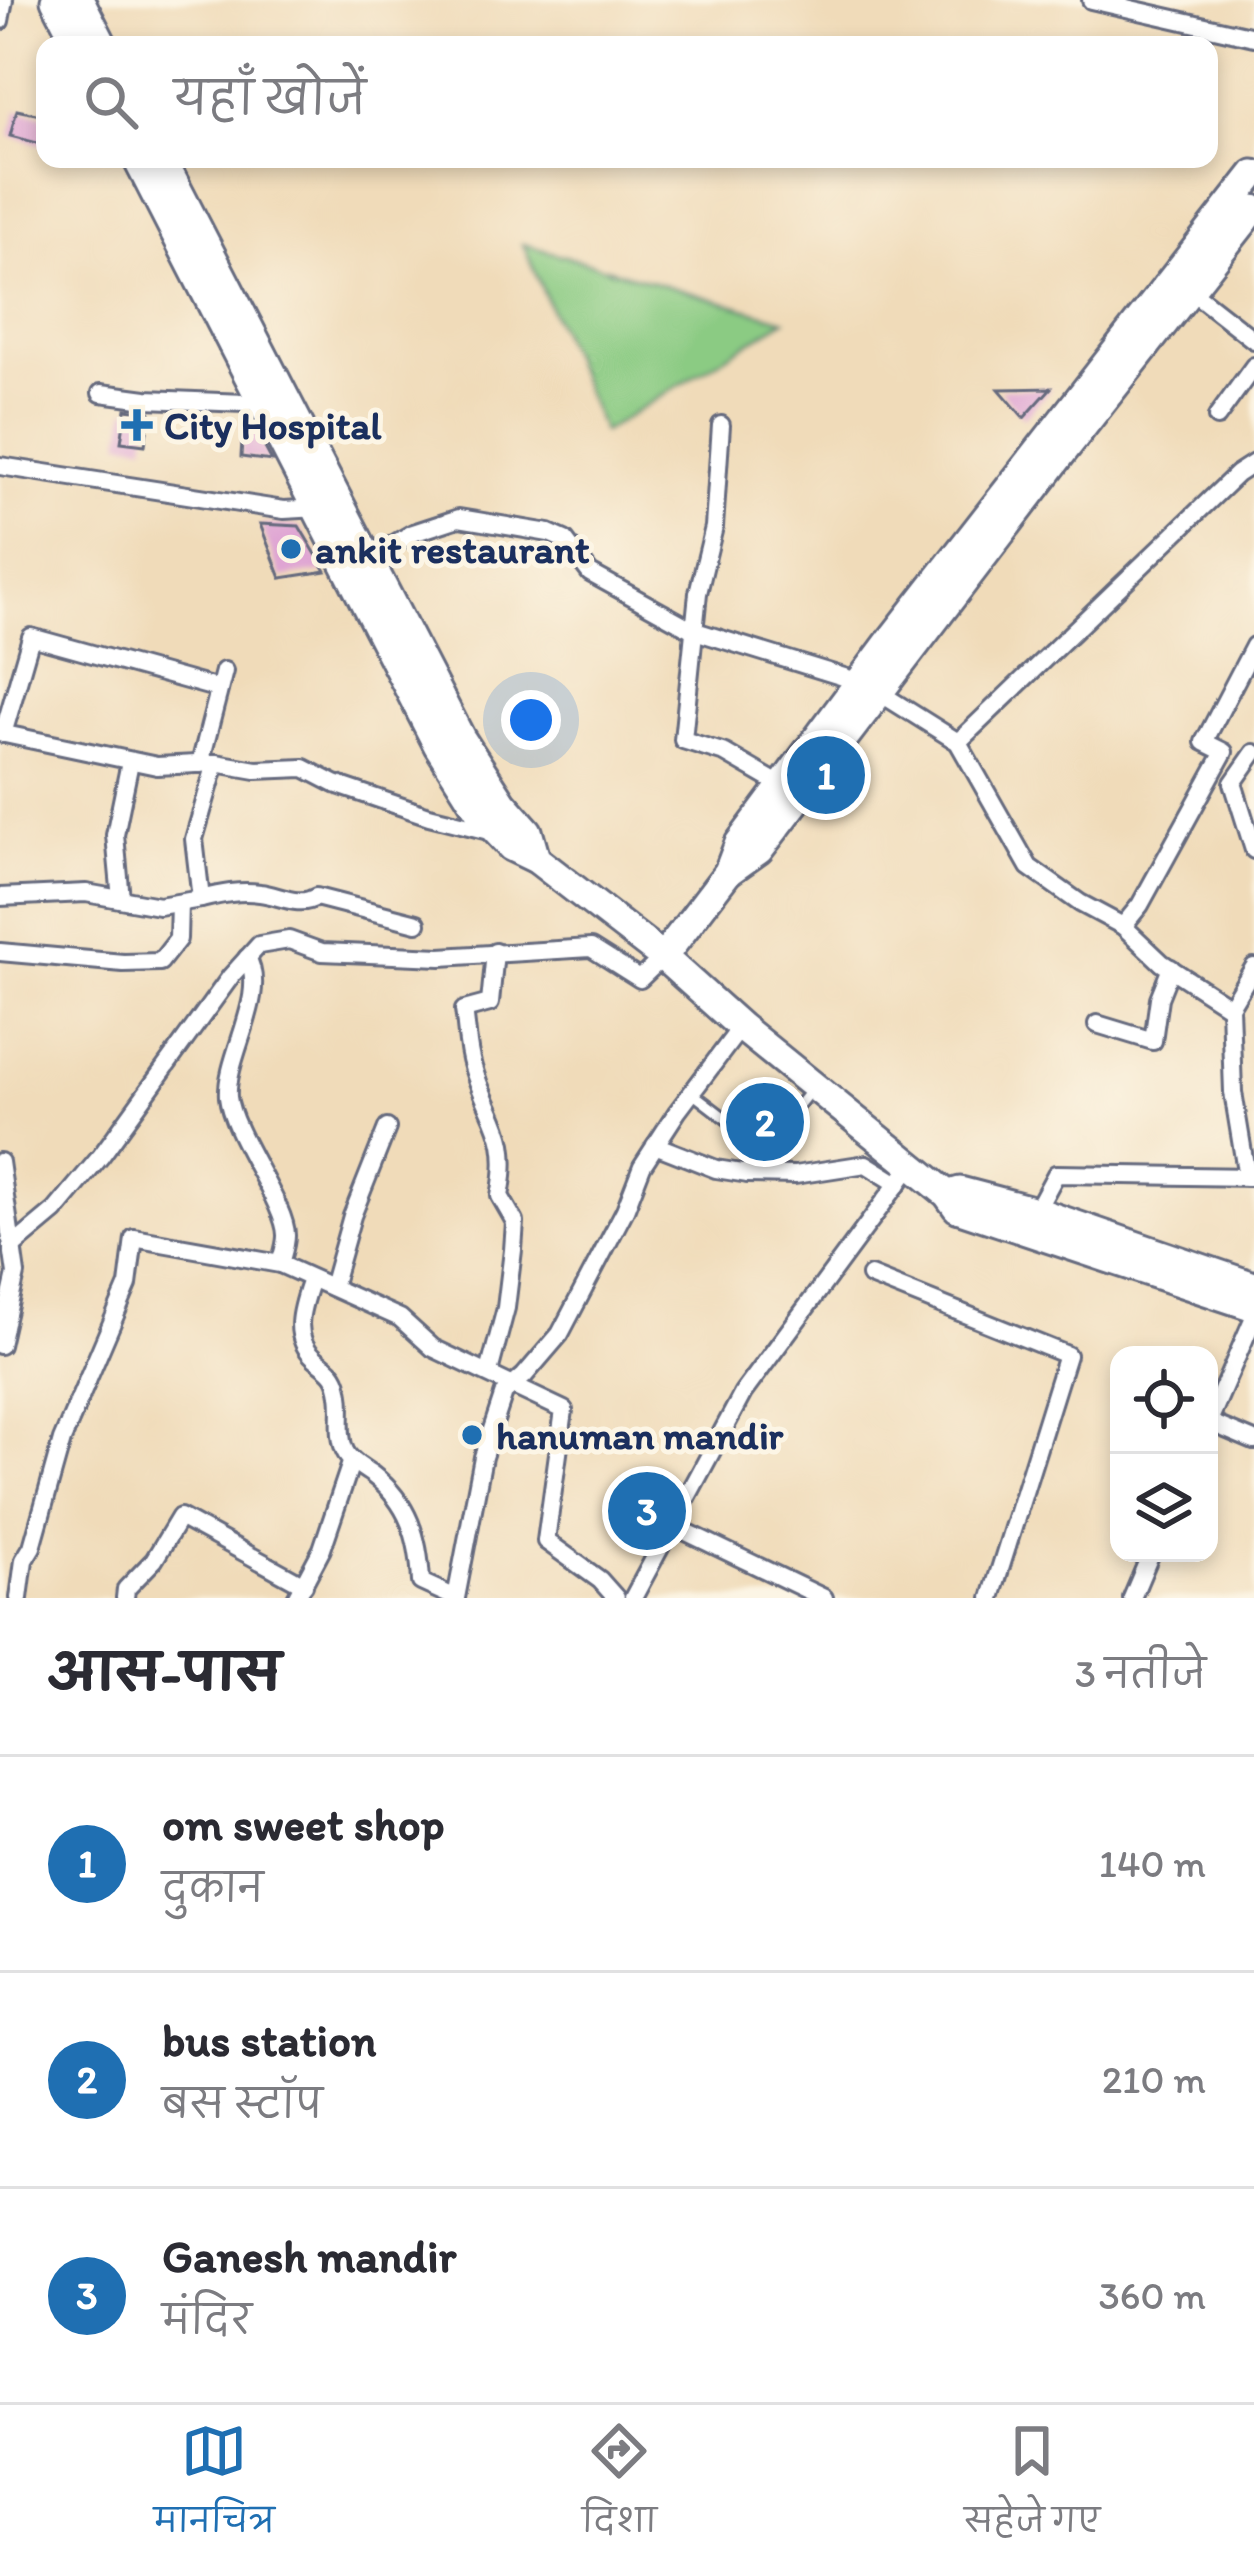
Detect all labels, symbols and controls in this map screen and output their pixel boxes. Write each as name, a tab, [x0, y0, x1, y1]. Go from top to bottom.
search box	[36, 36, 1218, 168]
icon: search	[78, 69, 144, 135]
text: यहाँ खोजें	[174, 71, 366, 125]
place label: City Hospital	[164, 402, 383, 449]
marker: City Hospital	[121, 409, 153, 441]
place label: ankit restaurant	[315, 526, 590, 573]
marker: ankit restaurant	[278, 536, 304, 562]
your location	[501, 690, 561, 750]
pin: 1	[787, 730, 865, 820]
pin: 2	[726, 1077, 804, 1167]
map controls	[1110, 1346, 1218, 1562]
button: locate	[1110, 1346, 1218, 1454]
place label: hanuman mandir	[496, 1412, 785, 1459]
marker: hanuman mandir	[459, 1422, 485, 1448]
button: layers	[1110, 1454, 1218, 1562]
pin: 3	[608, 1466, 686, 1556]
text: आस-पास	[48, 1642, 281, 1703]
text: 3 नतीजे	[1075, 1650, 1206, 1697]
text: om sweet shop	[162, 1797, 445, 1851]
text: 1	[78, 1840, 96, 1887]
text: 140 m	[1099, 1840, 1206, 1887]
text: दुकान	[162, 1864, 263, 1911]
text: bus station	[162, 2013, 377, 2067]
text: 2	[77, 2056, 97, 2103]
text: 210 m	[1102, 2056, 1206, 2103]
text: बस स्टॉप	[162, 2080, 323, 2127]
text: Ganesh mandir	[162, 2229, 456, 2283]
text: 3	[76, 2272, 98, 2319]
text: 360 m	[1099, 2272, 1206, 2319]
text: मंदिर	[162, 2296, 252, 2343]
tab: मानचित्र	[154, 2418, 275, 2557]
tab: दिशा	[582, 2418, 657, 2557]
tab: सहेजे गए	[964, 2418, 1100, 2557]

